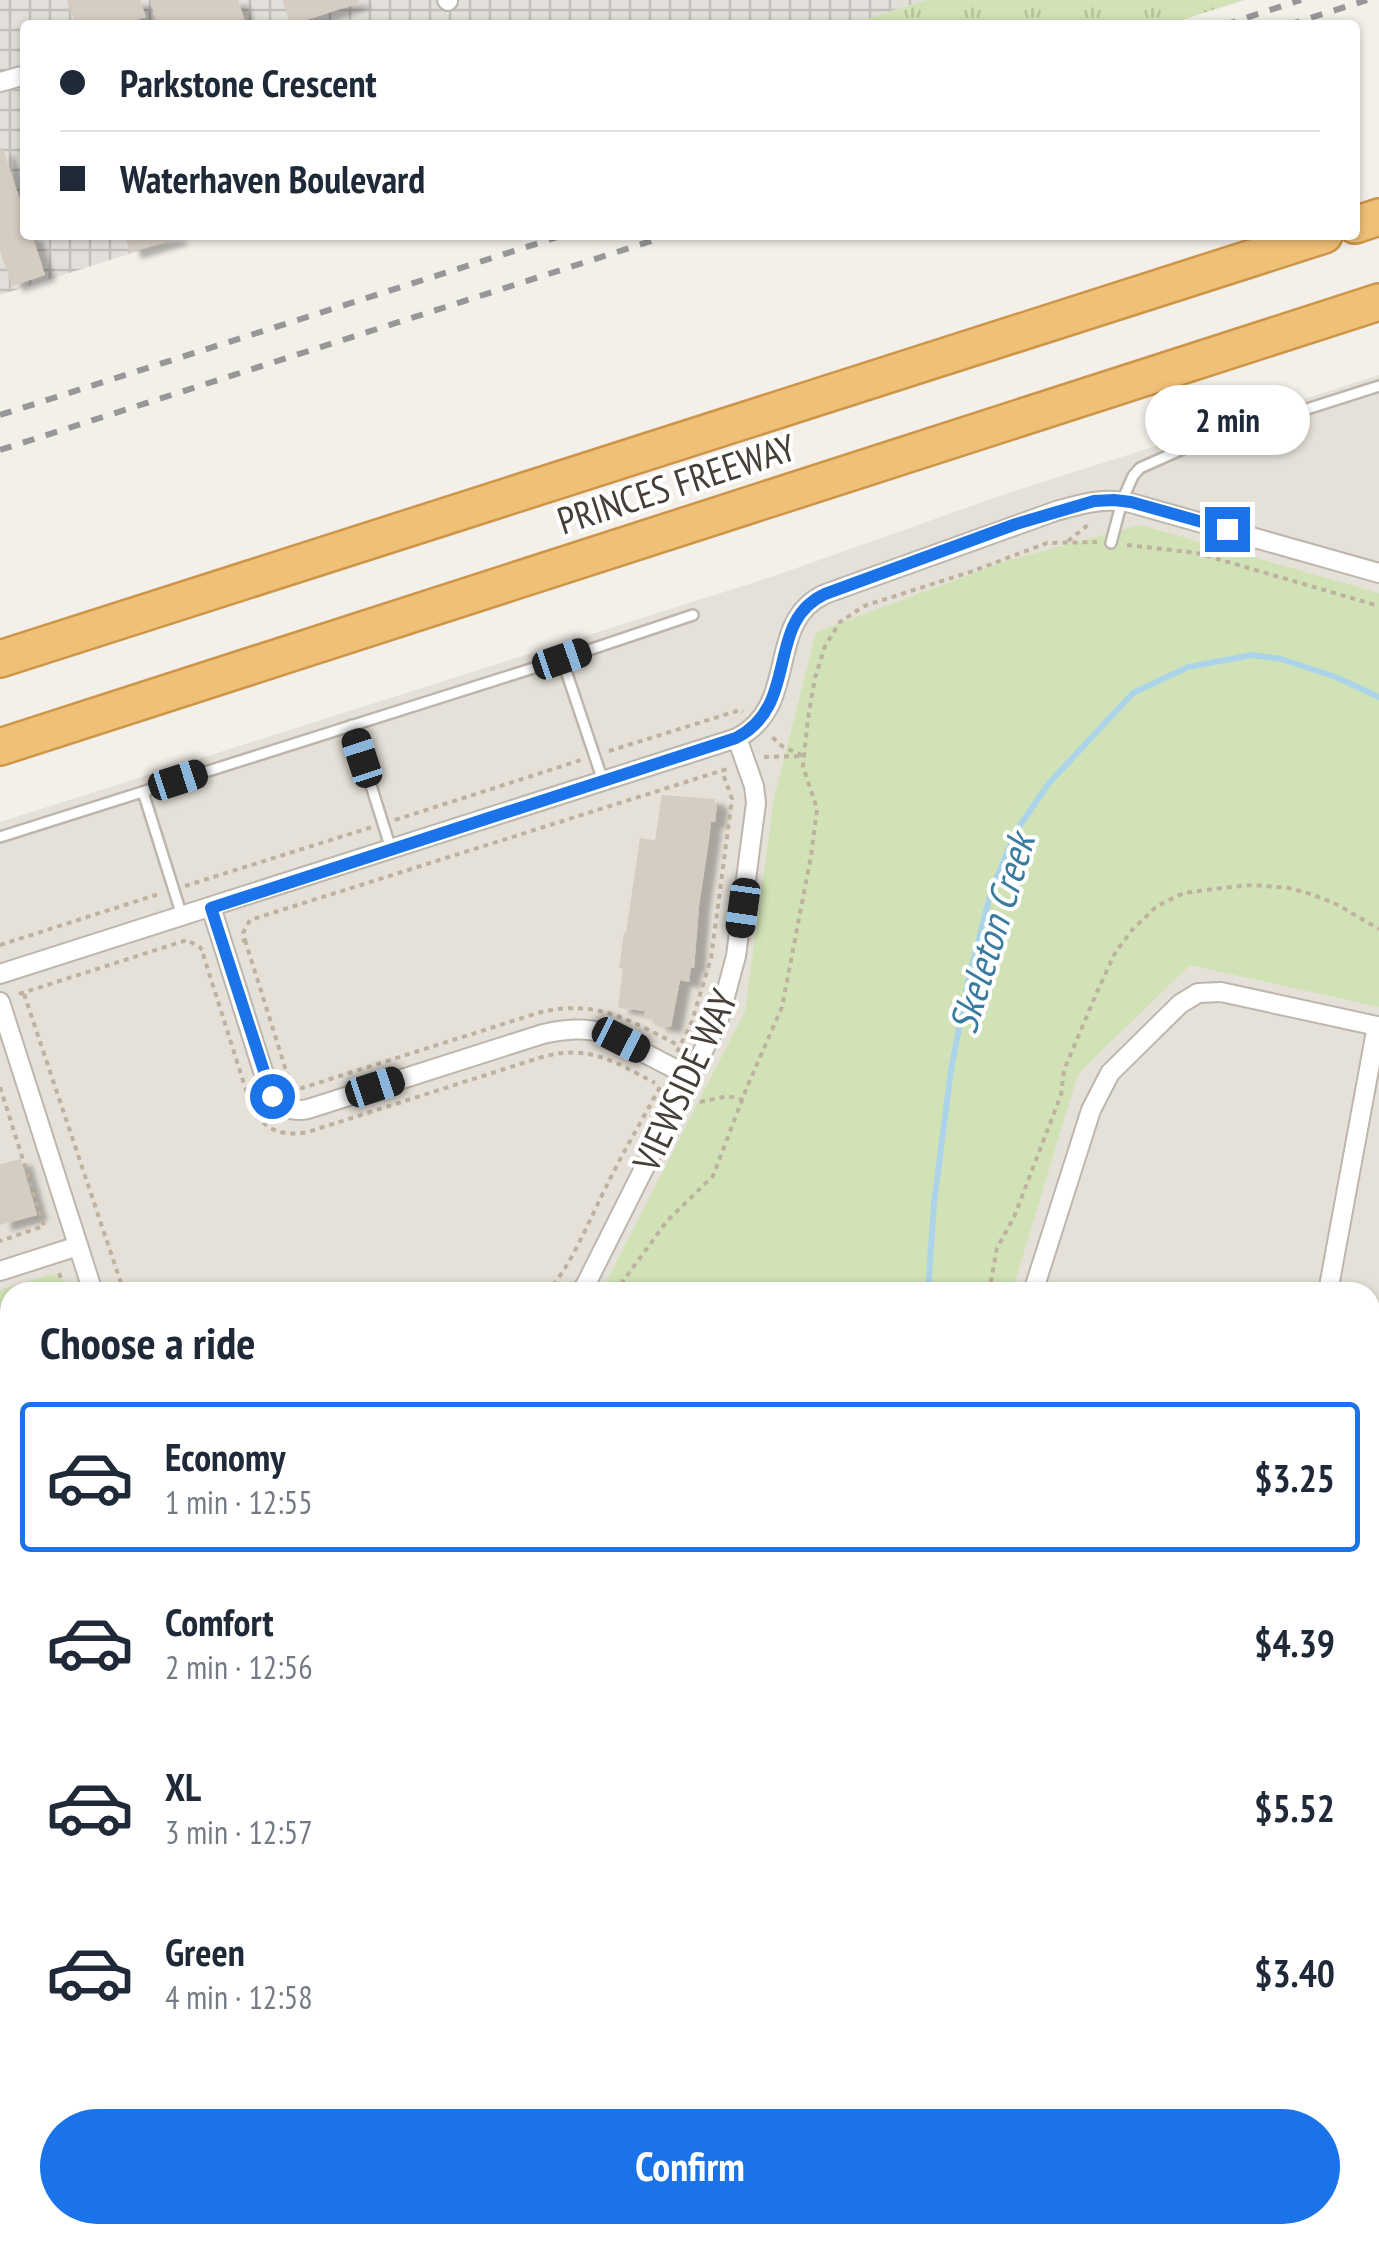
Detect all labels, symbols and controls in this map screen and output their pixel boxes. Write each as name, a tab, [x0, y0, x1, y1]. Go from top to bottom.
text: Parkstone Crescent	[120, 58, 377, 107]
text: Waterhaven Boulevard	[120, 154, 425, 203]
callout: 2 min	[1144, 384, 1310, 454]
text: 2 min	[1195, 399, 1260, 441]
street label: PRINCES FREEWAY	[551, 421, 802, 544]
route end	[1205, 507, 1250, 552]
car	[529, 635, 595, 683]
car	[338, 725, 386, 791]
car	[145, 756, 211, 804]
water label: Skeleton Creek	[936, 823, 1047, 1039]
car	[724, 876, 762, 940]
street label: VIEWSIDE WAY	[620, 981, 748, 1180]
car	[587, 1013, 655, 1067]
car	[342, 1063, 408, 1111]
route start	[250, 1074, 295, 1119]
text: Choose a ride	[40, 1313, 255, 1371]
icon: car	[45, 1432, 135, 1522]
text: Economy	[165, 1432, 285, 1481]
text: $3.25	[1254, 1453, 1335, 1502]
text: 1 min · 12:55	[165, 1481, 313, 1523]
icon: car	[45, 1597, 135, 1687]
text: Comfort	[165, 1597, 274, 1646]
text: $4.39	[1254, 1618, 1335, 1667]
text: 2 min · 12:56	[165, 1646, 313, 1688]
icon: car	[45, 1762, 135, 1852]
text: XL	[165, 1762, 201, 1811]
text: $5.52	[1254, 1783, 1335, 1832]
text: 3 min · 12:57	[165, 1811, 313, 1853]
icon: car	[45, 1927, 135, 2017]
text: Green	[165, 1927, 245, 1976]
text: $3.40	[1254, 1948, 1335, 1997]
text: 4 min · 12:58	[165, 1976, 313, 2018]
button: Confirm	[40, 2109, 1340, 2224]

